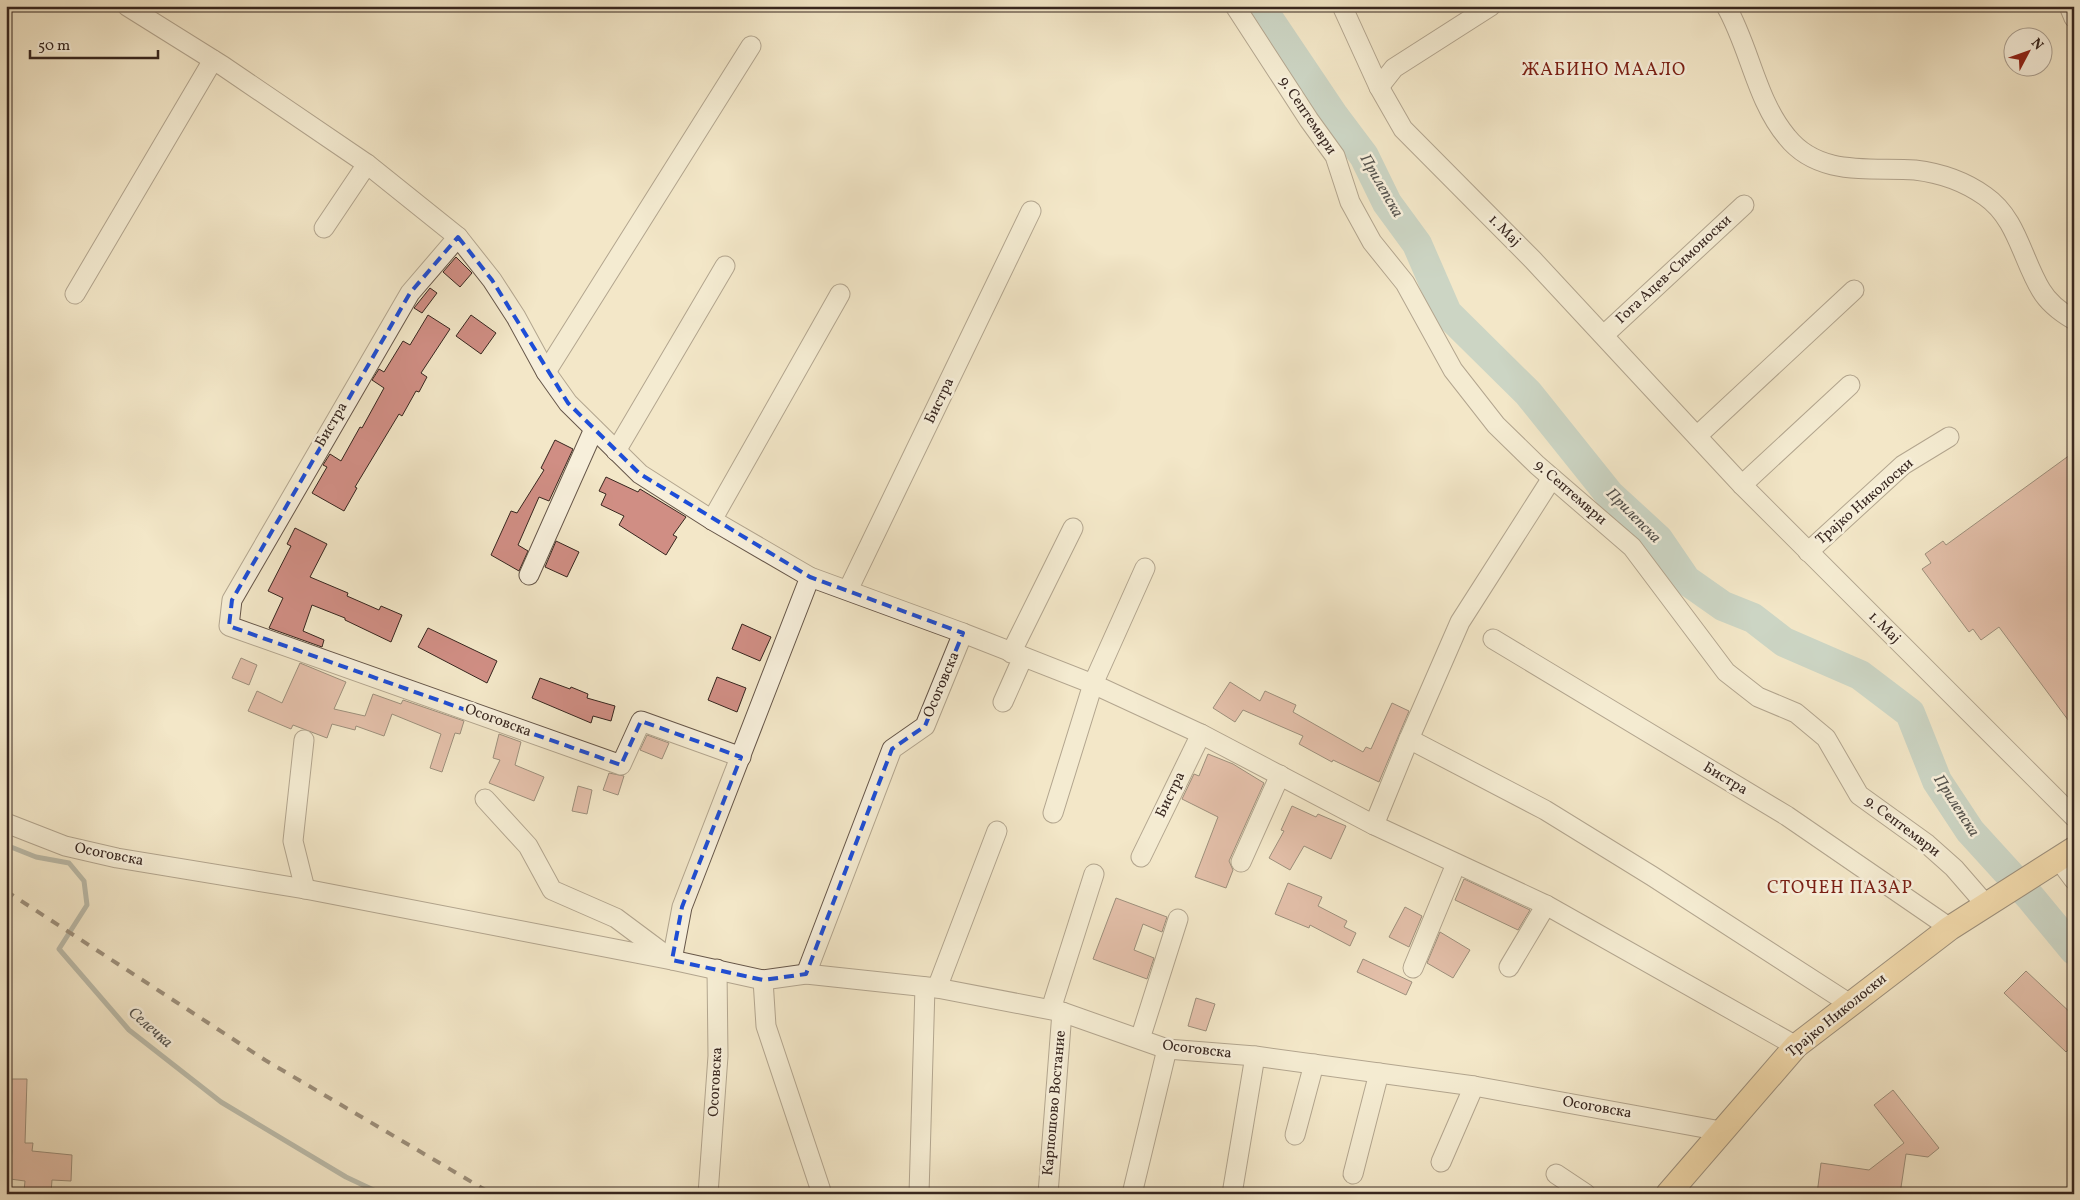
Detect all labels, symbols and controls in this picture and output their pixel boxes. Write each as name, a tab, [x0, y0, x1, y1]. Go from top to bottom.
scale bar	[30, 28, 158, 60]
north arrow	[2002, 28, 2052, 78]
text: N	[2026, 34, 2047, 55]
text: 50 m	[38, 36, 70, 57]
district label: ЖАБИНО МААЛО	[1522, 58, 1686, 83]
street label: 9. Септември	[1273, 73, 1341, 159]
water label: Прилепска	[1354, 150, 1408, 222]
street label: 1. Мај	[1483, 210, 1525, 252]
street label: Гога Ацев-Симоноски	[1611, 211, 1737, 329]
street label: Бистра	[920, 374, 960, 428]
street label: Бистра	[311, 399, 353, 451]
street label: Трајко Николоски	[1812, 454, 1918, 550]
street label: 9. Септември	[1529, 456, 1611, 530]
water label: Прилепска	[1600, 483, 1666, 549]
street label: 1. Мај	[1863, 607, 1905, 649]
street label: Осоговска	[919, 649, 965, 721]
street label: Осоговска	[462, 699, 534, 743]
street label: Бистра	[1699, 757, 1751, 801]
street label: Бистра	[1151, 768, 1191, 822]
water label: Прилепска	[1928, 771, 1985, 842]
street label: 9. Септември	[1860, 791, 1944, 863]
street label: Осоговска	[73, 838, 145, 872]
district label: СТОЧЕН ПАЗАР	[1767, 876, 1913, 901]
street label: Трајко Николоски	[1782, 969, 1892, 1063]
water label: Селечка	[123, 1002, 177, 1054]
street label: Карпошово Востание	[1038, 1029, 1072, 1177]
street label: Осоговска	[1161, 1035, 1233, 1065]
street label: Осоговска	[704, 1047, 728, 1117]
street label: Осоговска	[1561, 1092, 1633, 1124]

